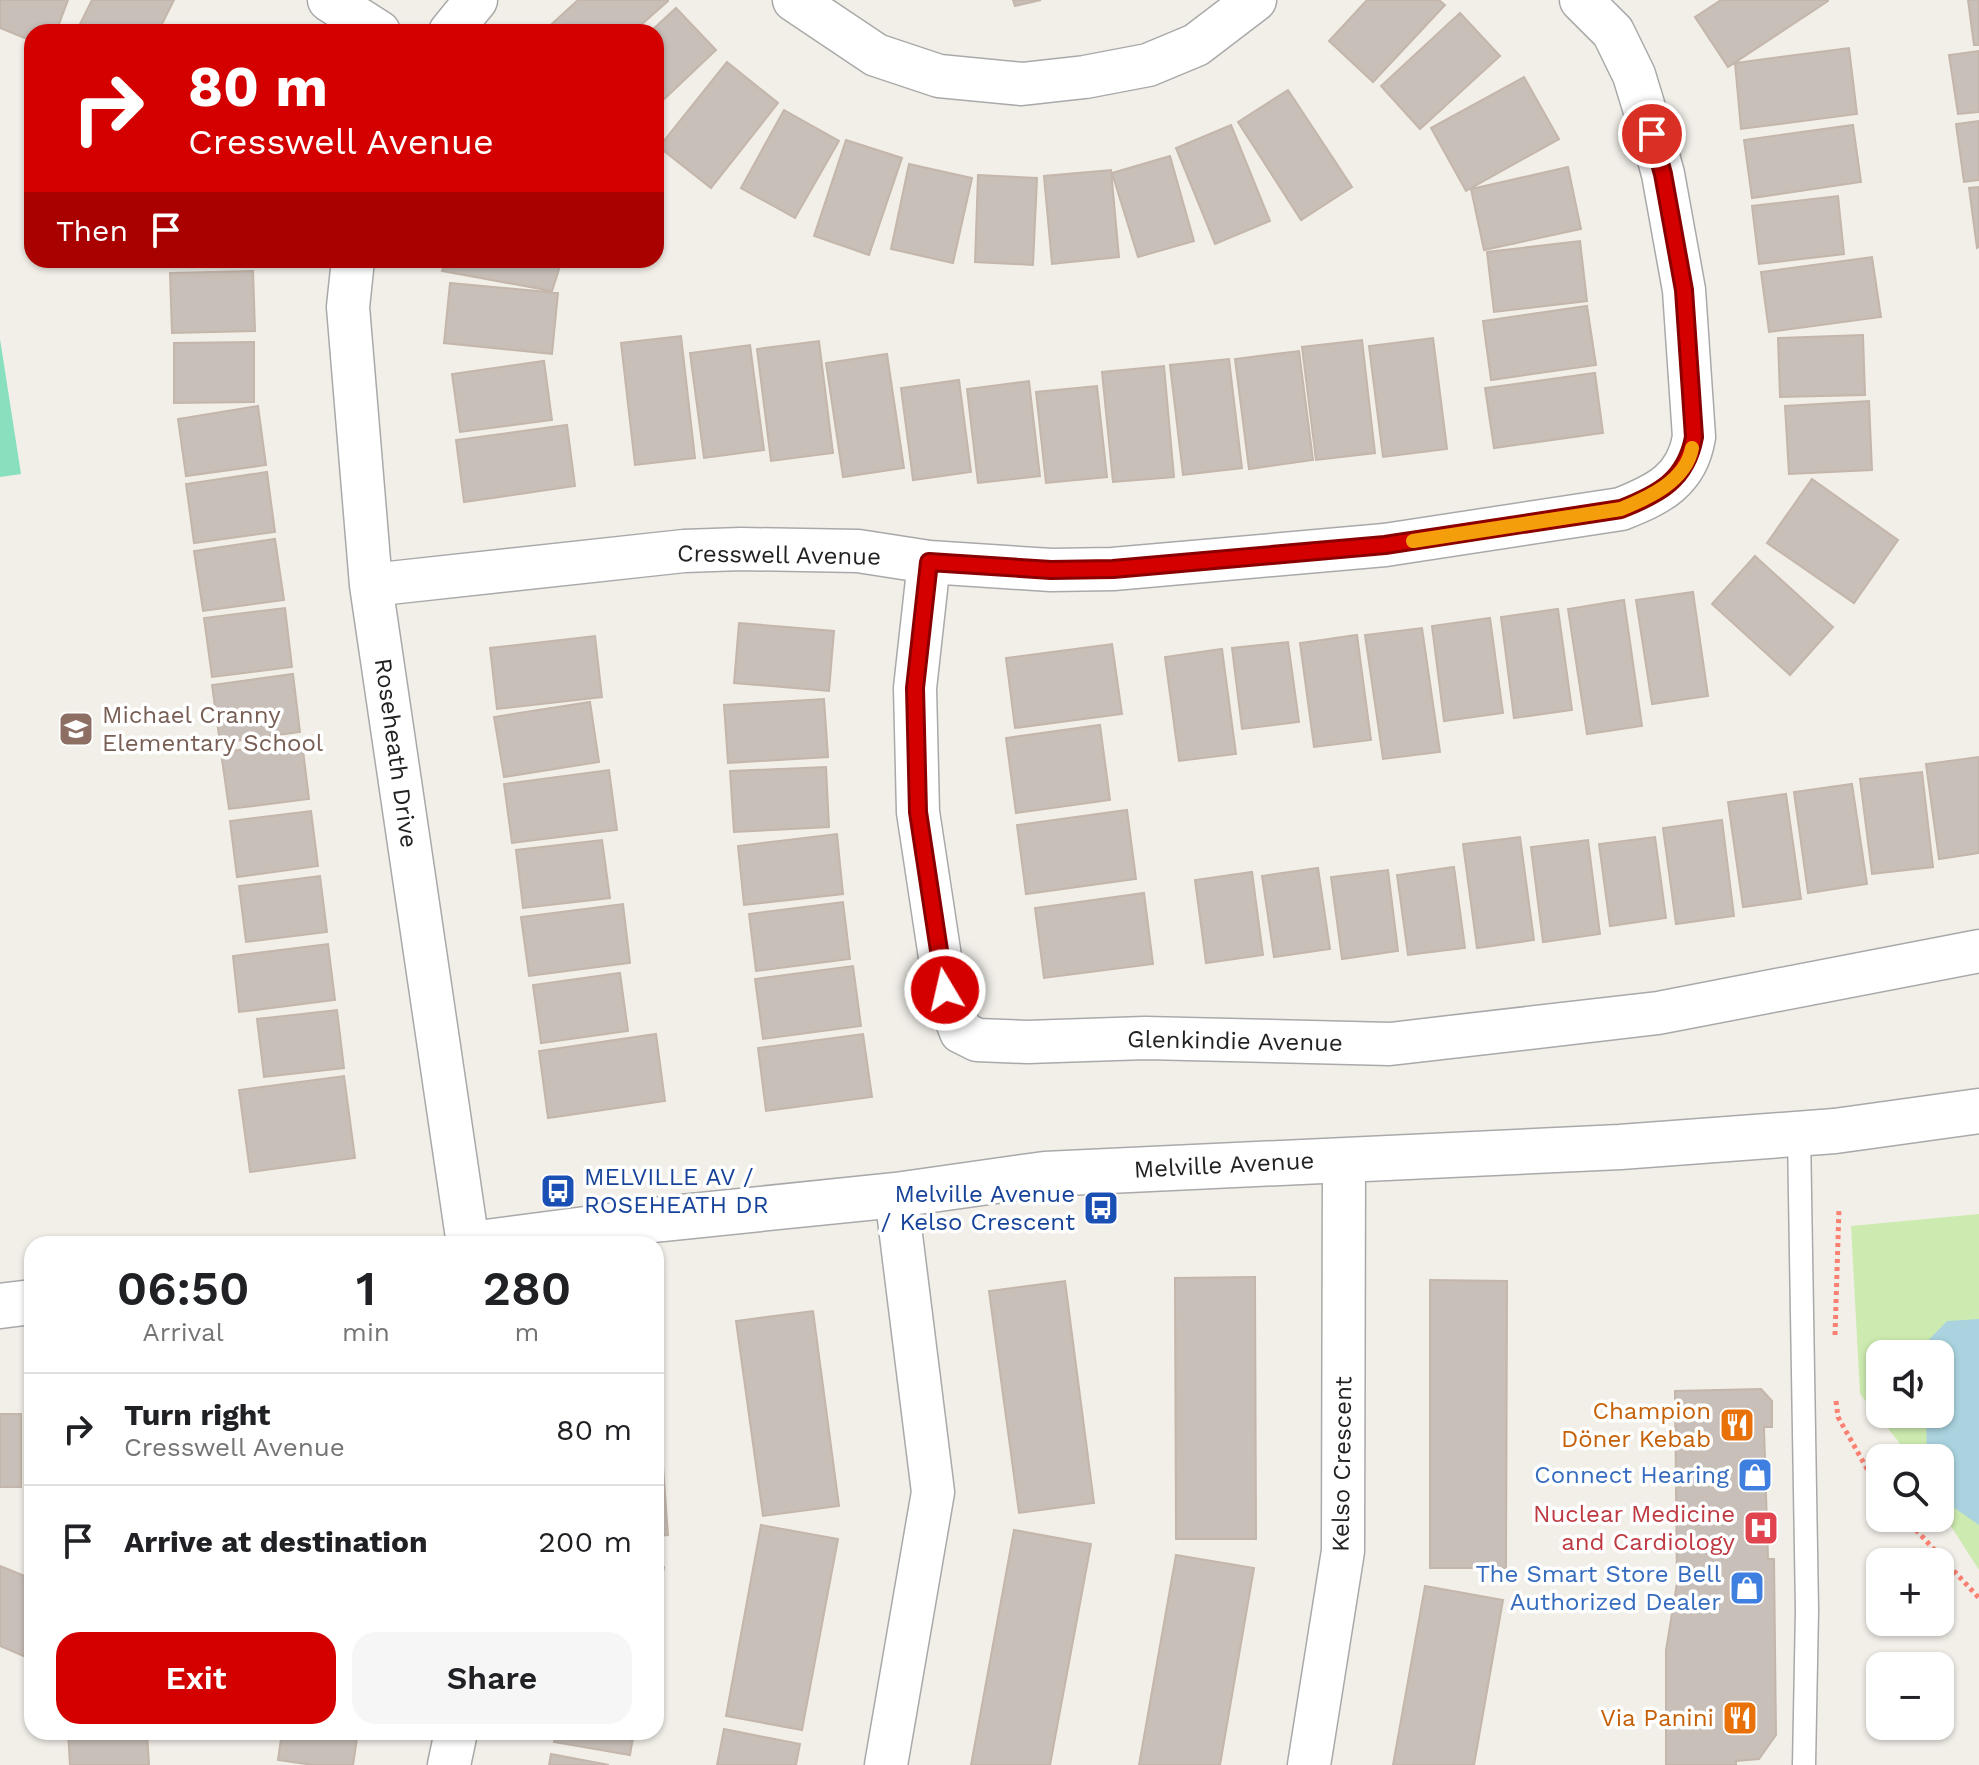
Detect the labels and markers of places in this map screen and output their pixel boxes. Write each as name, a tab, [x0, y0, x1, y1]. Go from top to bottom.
pin	[1618, 100, 1686, 168]
place label: Michael Cranny Elementary School	[102, 701, 324, 757]
school or university icon: Michael Cranny Elementary School	[57, 710, 95, 748]
place label: MELVILLE AV / ROSEHEATH DR	[584, 1163, 769, 1219]
bus stop icon: MELVILLE AV / ROSEHEATH DR	[539, 1172, 577, 1210]
place label: Melville Avenue / Kelso Crescent	[881, 1180, 1075, 1236]
bus stop icon: Melville Avenue / Kelso Crescent	[1082, 1189, 1120, 1227]
place label: Champion Döner Kebab	[1561, 1397, 1711, 1453]
restaurant icon: Champion Döner Kebab	[1718, 1406, 1756, 1444]
shop icon: Connect Hearing	[1736, 1456, 1774, 1494]
place label: Connect Hearing	[1534, 1461, 1729, 1489]
place label: Nuclear Medicine and Cardiology	[1533, 1500, 1736, 1556]
hospital icon: Nuclear Medicine and Cardiology	[1742, 1509, 1780, 1547]
place label: The Smart Store Bell Authorized Dealer	[1476, 1560, 1722, 1616]
shop icon: The Smart Store Bell Authorized Dealer	[1728, 1569, 1766, 1607]
restaurant icon: Via Panini	[1721, 1699, 1759, 1737]
place label: Via Panini	[1600, 1704, 1714, 1732]

